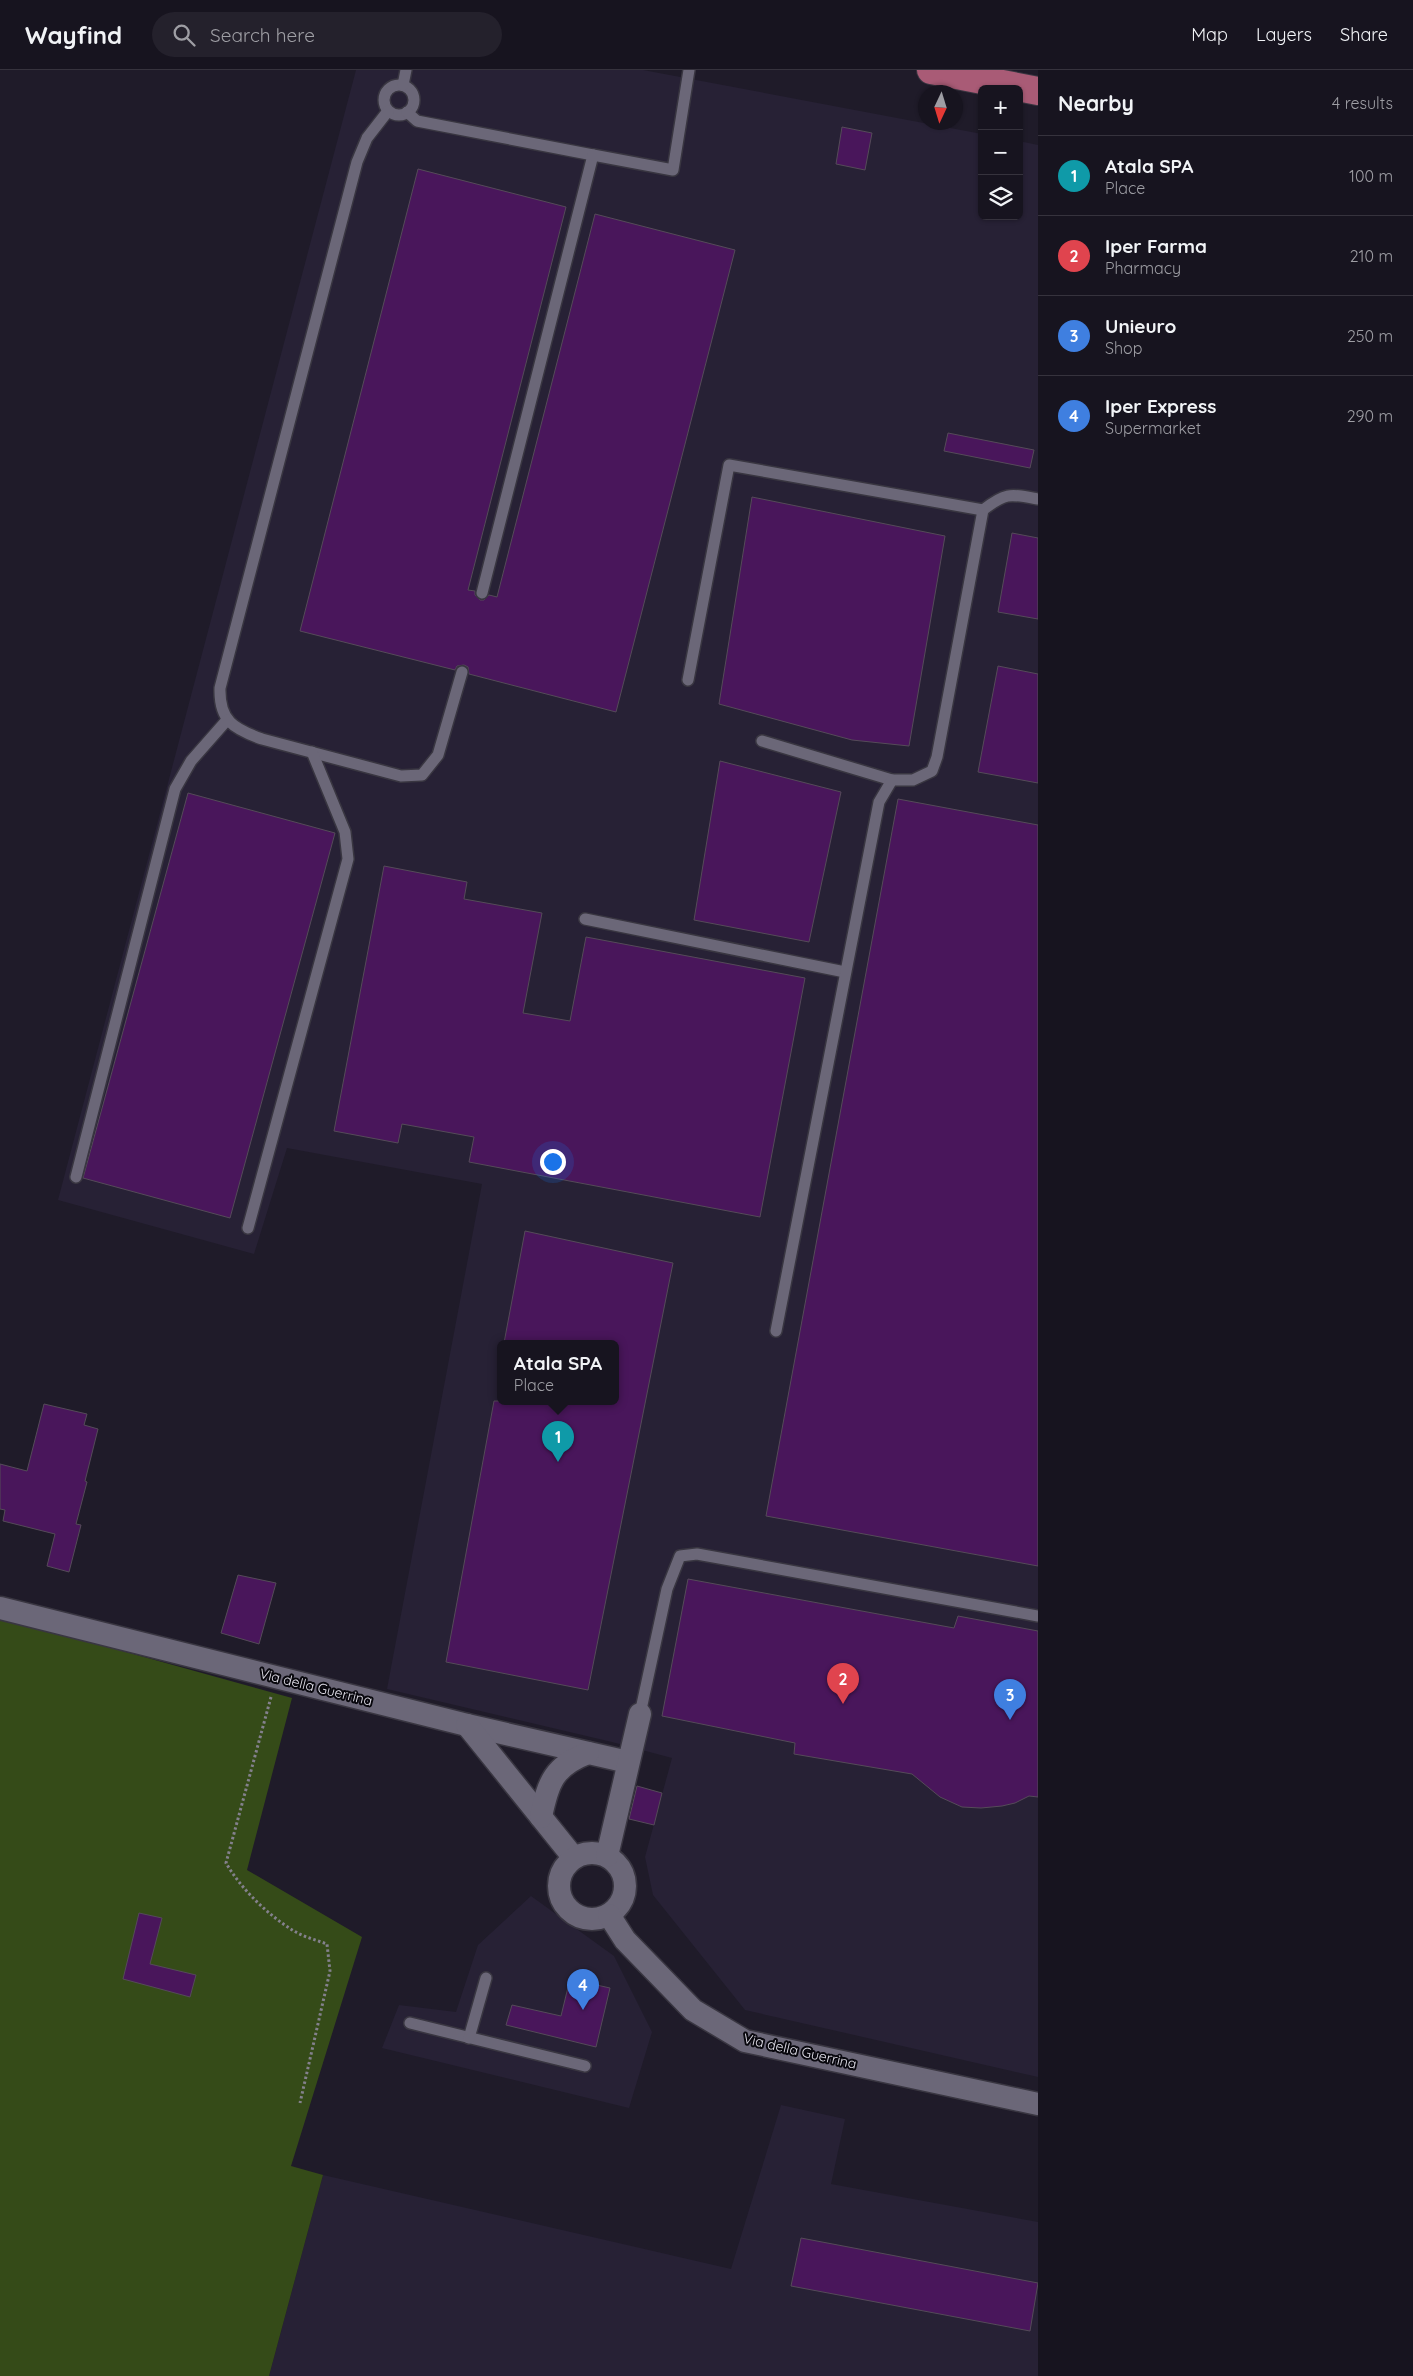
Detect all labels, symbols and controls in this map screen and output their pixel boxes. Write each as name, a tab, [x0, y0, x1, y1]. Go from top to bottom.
search box	[152, 12, 502, 57]
text: Wayfind	[25, 20, 122, 50]
icon: search	[170, 21, 198, 49]
text: Search here	[210, 23, 315, 47]
text: Map	[1191, 23, 1228, 46]
text: Layers	[1256, 23, 1312, 46]
text: Share	[1340, 23, 1388, 46]
north arrow	[918, 85, 963, 130]
map controls	[978, 85, 1023, 220]
button: +	[978, 85, 1023, 130]
text: Nearby	[1058, 90, 1134, 116]
text: 4 results	[1332, 93, 1393, 113]
button: −	[978, 130, 1023, 175]
text: Atala SPA	[1105, 154, 1193, 178]
text: 1	[1071, 166, 1077, 186]
text: 100 m	[1349, 166, 1393, 186]
button: layers	[978, 175, 1023, 220]
text: Place	[1105, 178, 1145, 198]
text: Iper Farma	[1105, 234, 1207, 258]
text: 2	[1069, 246, 1079, 266]
text: 210 m	[1350, 246, 1393, 266]
text: Pharmacy	[1105, 258, 1181, 278]
text: Unieuro	[1105, 314, 1176, 338]
text: 3	[1070, 326, 1078, 346]
text: 250 m	[1347, 326, 1393, 346]
text: Shop	[1105, 338, 1142, 358]
text: Iper Express	[1105, 394, 1216, 418]
text: 4	[1069, 406, 1079, 426]
text: 290 m	[1347, 406, 1393, 426]
text: Supermarket	[1105, 418, 1201, 438]
your location	[540, 1149, 566, 1175]
popup	[497, 1340, 619, 1405]
text: Atala SPA	[514, 1351, 602, 1375]
text: Place	[514, 1375, 554, 1395]
pin: 1	[542, 1421, 574, 1462]
pin: 2	[827, 1663, 859, 1704]
street label: Via della Guerrina	[258, 1664, 374, 1710]
pin: 3	[994, 1679, 1026, 1720]
pin: 4	[567, 1969, 599, 2010]
street label: Via della Guerrina	[742, 2029, 858, 2073]

